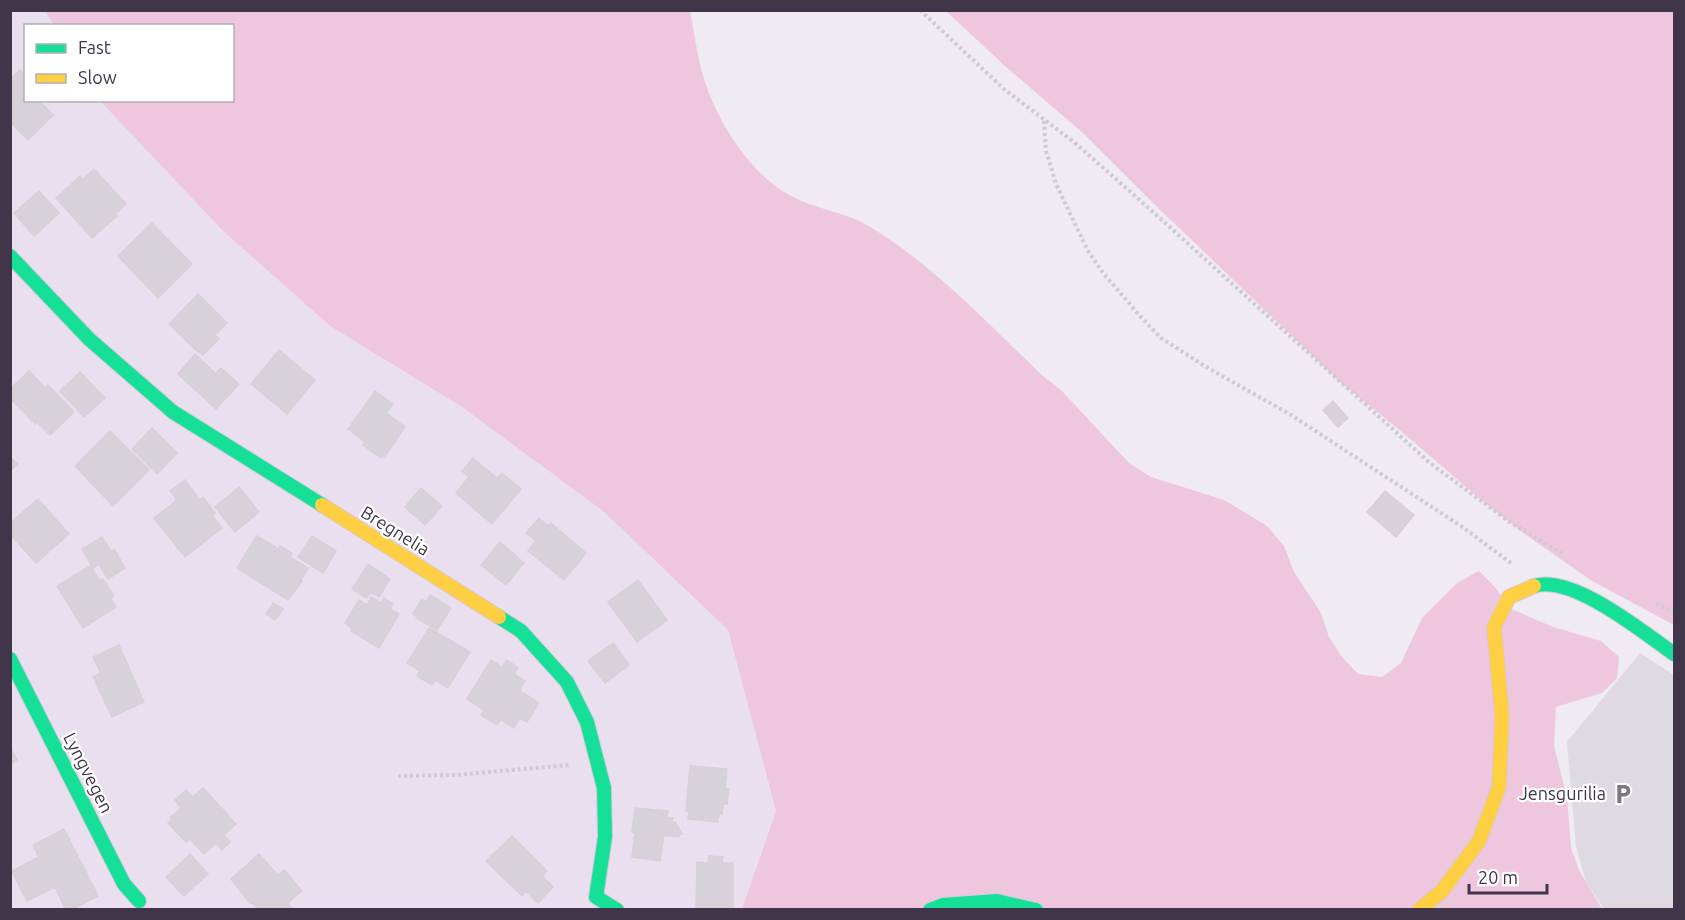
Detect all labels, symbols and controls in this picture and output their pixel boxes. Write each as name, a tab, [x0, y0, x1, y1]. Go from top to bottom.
legend	[24, 24, 234, 102]
text: Fast	[78, 37, 111, 57]
text: Slow	[78, 67, 117, 87]
street label: Bregnelia	[358, 501, 434, 559]
street label: Lyngvegen	[60, 729, 118, 816]
parking icon: Jensgurilia	[1611, 782, 1635, 806]
place label: Jensgurilia	[1519, 783, 1606, 803]
scale bar	[1469, 857, 1547, 895]
text: 20 m	[1478, 867, 1518, 887]

